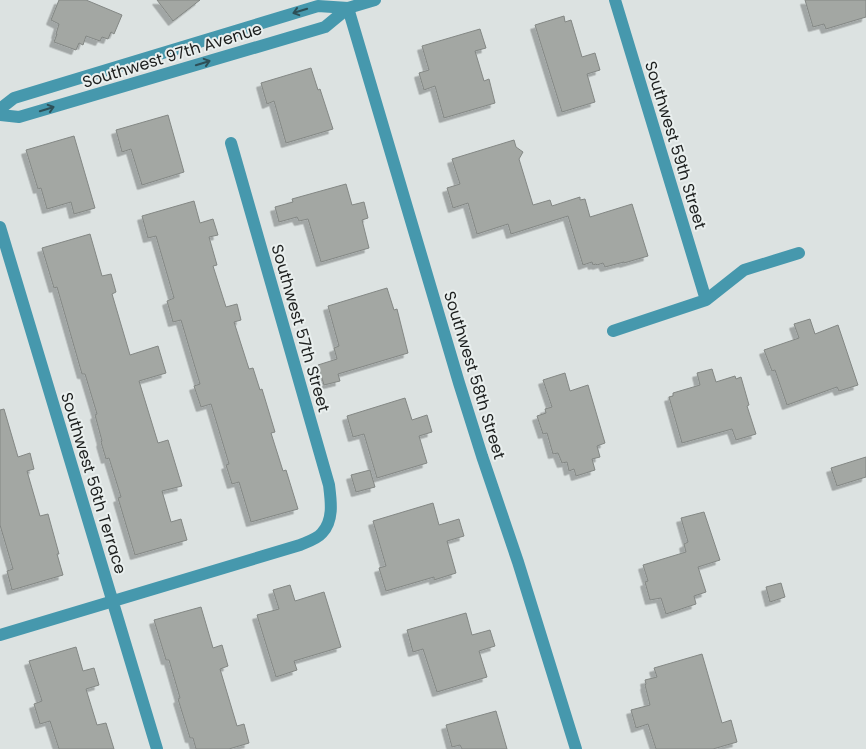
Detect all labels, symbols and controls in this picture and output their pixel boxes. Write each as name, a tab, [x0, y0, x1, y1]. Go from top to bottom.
one-way arrow	[292, 7, 308, 17]
street label: Southwest 97th Avenue	[80, 17, 265, 94]
one-way arrow	[195, 57, 211, 67]
street label: Southwest 59th Street	[639, 58, 712, 232]
one-way arrow	[39, 104, 55, 113]
street label: Southwest 57th Street	[266, 242, 336, 415]
street label: Southwest 58th Street	[438, 288, 511, 462]
street label: Southwest 56th Terrace	[55, 389, 132, 577]

